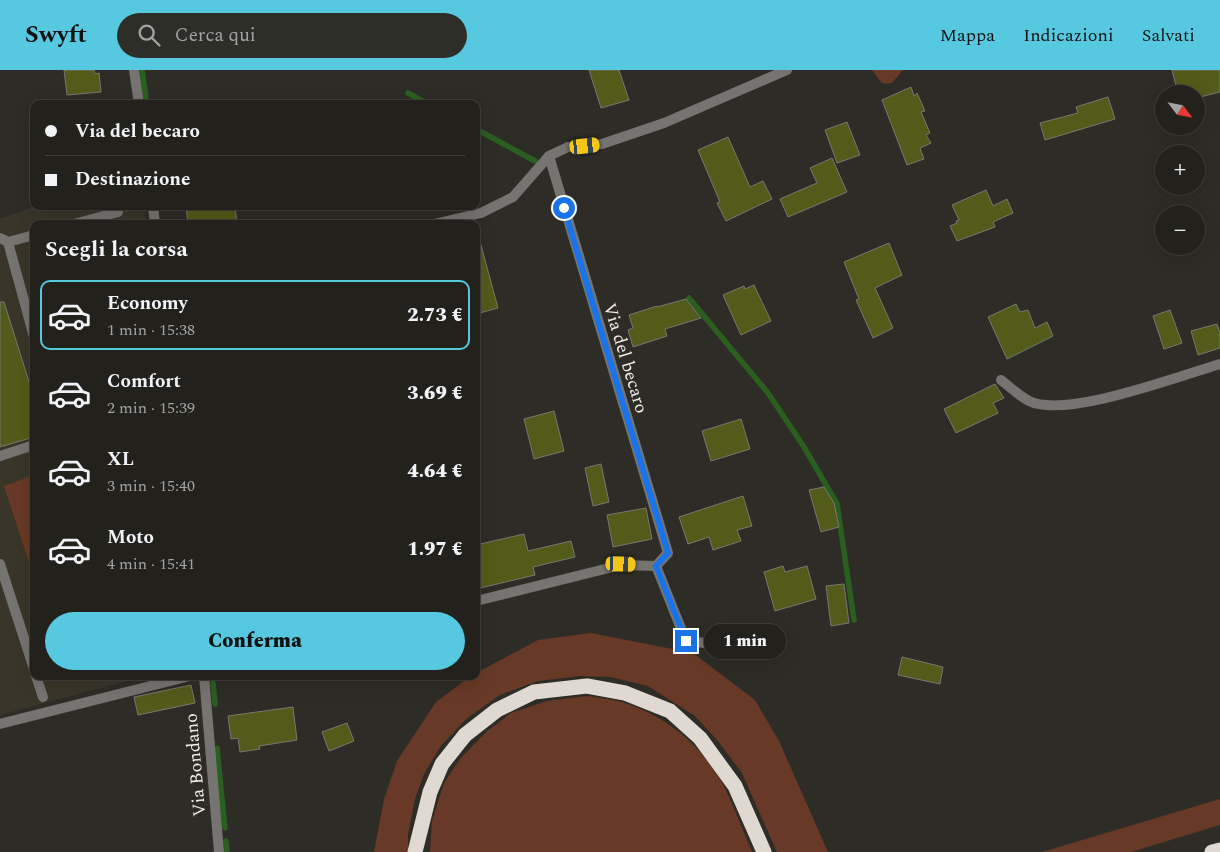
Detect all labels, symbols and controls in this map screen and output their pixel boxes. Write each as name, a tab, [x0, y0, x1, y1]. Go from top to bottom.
search box	[117, 13, 467, 58]
text: Swyft	[25, 17, 87, 53]
icon: search	[135, 21, 163, 49]
text: Cerca qui	[175, 21, 256, 50]
text: Mappa	[940, 22, 995, 49]
text: Indicazioni	[1023, 22, 1114, 49]
text: Salvati	[1142, 22, 1195, 49]
north arrow	[1155, 85, 1205, 135]
map controls	[1155, 85, 1205, 255]
text: Via del becaro	[75, 117, 200, 146]
car	[569, 137, 600, 155]
button: +	[1155, 145, 1205, 195]
text: Destinazione	[75, 165, 191, 194]
route start	[553, 197, 575, 219]
button: −	[1155, 205, 1205, 255]
text: Scegli la corsa	[45, 233, 188, 266]
text: Economy	[107, 289, 188, 318]
icon: car	[47, 293, 92, 338]
street label: Via del becaro	[596, 300, 655, 417]
text: 2.73 €	[407, 301, 463, 330]
text: 1 min · 15:38	[107, 318, 195, 342]
text: Comfort	[107, 367, 181, 396]
icon: car	[47, 371, 92, 416]
text: 3.69 €	[407, 379, 463, 408]
text: 2 min · 15:39	[107, 396, 195, 420]
text: XL	[107, 445, 134, 474]
icon: car	[47, 449, 92, 494]
text: 4.64 €	[407, 457, 463, 486]
text: 3 min · 15:40	[107, 474, 195, 498]
text: Moto	[107, 523, 154, 552]
icon: car	[47, 527, 92, 572]
text: 1.97 €	[407, 535, 463, 564]
text: 4 min · 15:41	[107, 552, 195, 576]
car	[605, 556, 636, 572]
button: Conferma	[45, 612, 465, 670]
callout: 1 min	[704, 624, 786, 658]
text: 1 min	[723, 629, 767, 653]
route end	[675, 630, 697, 652]
street label: Via Bondano	[178, 712, 213, 818]

